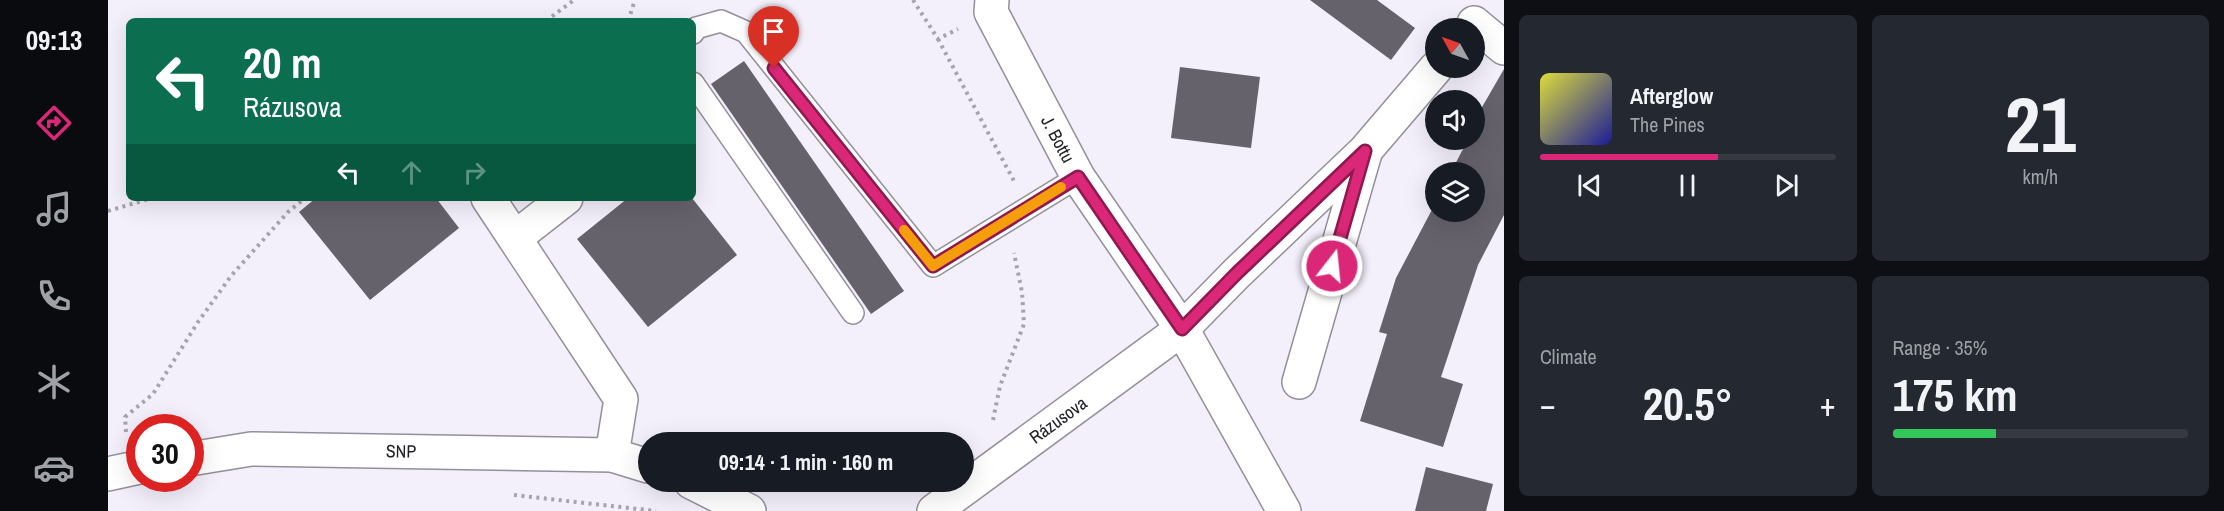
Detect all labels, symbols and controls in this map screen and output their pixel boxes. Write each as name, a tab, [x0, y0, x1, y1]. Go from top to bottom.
pin	[748, 6, 799, 68]
icon: arrive	[757, 15, 790, 48]
north arrow	[1425, 18, 1485, 78]
map controls	[1425, 18, 1485, 222]
text: 09:13	[26, 22, 82, 58]
text: 20 m	[243, 35, 322, 91]
icon: left	[144, 42, 222, 120]
text: 21	[2005, 71, 2076, 176]
text: Afterglow	[1630, 81, 1713, 111]
text: Rázusova	[243, 89, 341, 125]
button: sound	[1425, 90, 1485, 150]
icon: directions	[33, 102, 75, 144]
street label: J. Bottu	[1035, 111, 1081, 167]
text: The Pines	[1630, 111, 1705, 138]
icon: left	[332, 156, 365, 189]
icon: ahead	[395, 156, 428, 189]
icon: right	[458, 156, 491, 189]
button: layers	[1425, 162, 1485, 222]
text: km/h	[2022, 163, 2058, 190]
icon: previous	[1573, 169, 1606, 202]
icon: pause	[1671, 169, 1704, 202]
icon: next	[1770, 169, 1803, 202]
icon: music	[33, 188, 75, 230]
position arrow	[1300, 234, 1364, 298]
icon: phone	[33, 275, 75, 317]
text: Range · 35%	[1893, 334, 1987, 361]
text: Climate	[1540, 343, 1597, 370]
icon: climate	[33, 361, 75, 403]
text: 175 km	[1893, 364, 2018, 425]
text: 20.5°	[1643, 373, 1733, 434]
text: −	[1540, 382, 1556, 426]
text: +	[1820, 382, 1835, 426]
street label: Rázusova	[1024, 391, 1092, 449]
speed limit sign: 30	[126, 414, 204, 492]
street label: SNP	[386, 438, 417, 464]
icon: car	[33, 447, 75, 489]
text: 09:14 · 1 min · 160 m	[719, 447, 893, 477]

